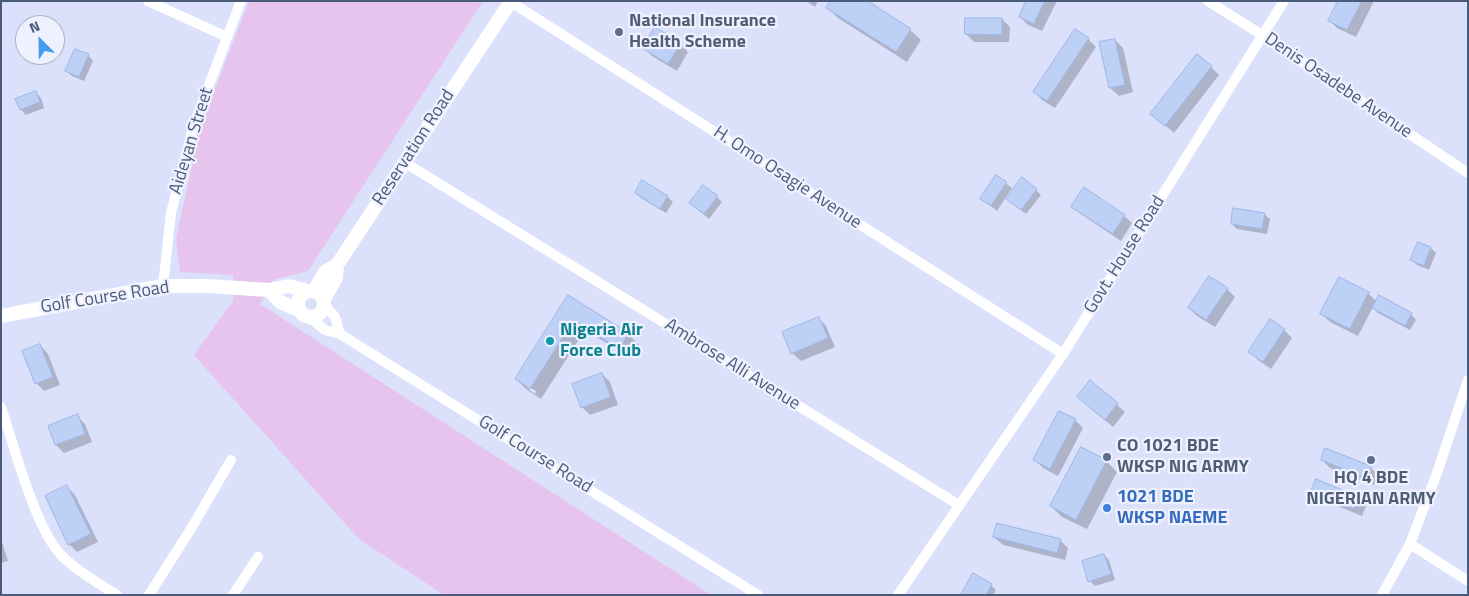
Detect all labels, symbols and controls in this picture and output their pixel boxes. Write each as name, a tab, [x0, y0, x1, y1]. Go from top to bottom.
place label: National Insurance Health Scheme	[629, 11, 776, 54]
north arrow	[15, 15, 65, 65]
text: N	[26, 15, 43, 38]
marker: National Insurance Health Scheme	[613, 26, 625, 38]
street label: Denis Osadebe Avenue	[1260, 29, 1416, 143]
street label: Aideyan Street	[165, 85, 219, 197]
street label: Reservation Road	[369, 86, 459, 210]
street label: H. Omo Osagie Avenue	[709, 122, 865, 234]
street label: Govt. House Road	[1080, 192, 1170, 318]
street label: Golf Course Road	[39, 277, 171, 319]
street label: Ambrose Alli Avenue	[660, 315, 804, 415]
place label: Nigeria Air Force Club	[560, 320, 643, 362]
marker: Nigeria Air Force Club	[544, 335, 556, 347]
street label: Golf Course Road	[474, 411, 596, 499]
place label: CO 1021 BDE WKSP NIG ARMY	[1117, 436, 1249, 478]
marker: CO 1021 BDE WKSP NIG ARMY	[1101, 451, 1113, 463]
marker: HQ 4 BDE NIGERIAN ARMY	[1365, 454, 1377, 466]
place label: HQ 4 BDE NIGERIAN ARMY	[1306, 468, 1436, 510]
place label: 1021 BDE WKSP NAEME	[1117, 487, 1227, 530]
marker: 1021 BDE WKSP NAEME	[1101, 502, 1113, 514]

